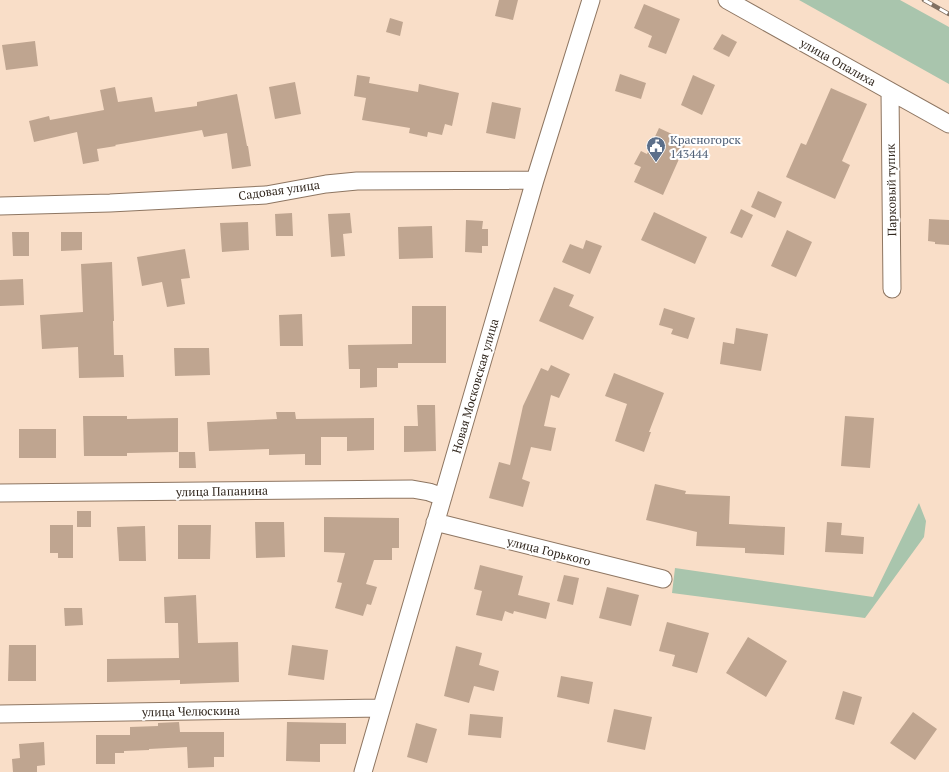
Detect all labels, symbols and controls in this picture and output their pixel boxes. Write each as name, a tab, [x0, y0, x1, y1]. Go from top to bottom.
street label: улица Опалиха	[797, 34, 879, 89]
place label: Красногорск 143444	[670, 132, 741, 161]
public building icon: Красногорск 143444	[645, 135, 667, 163]
street label: Парковый тупик	[883, 143, 899, 237]
street label: Садовая улица	[237, 177, 321, 203]
street label: Новая Московская улица	[449, 317, 501, 455]
street label: улица Папанина	[175, 483, 268, 499]
street label: улица Горького	[505, 533, 593, 569]
street label: улица Челюскина	[141, 703, 240, 719]

